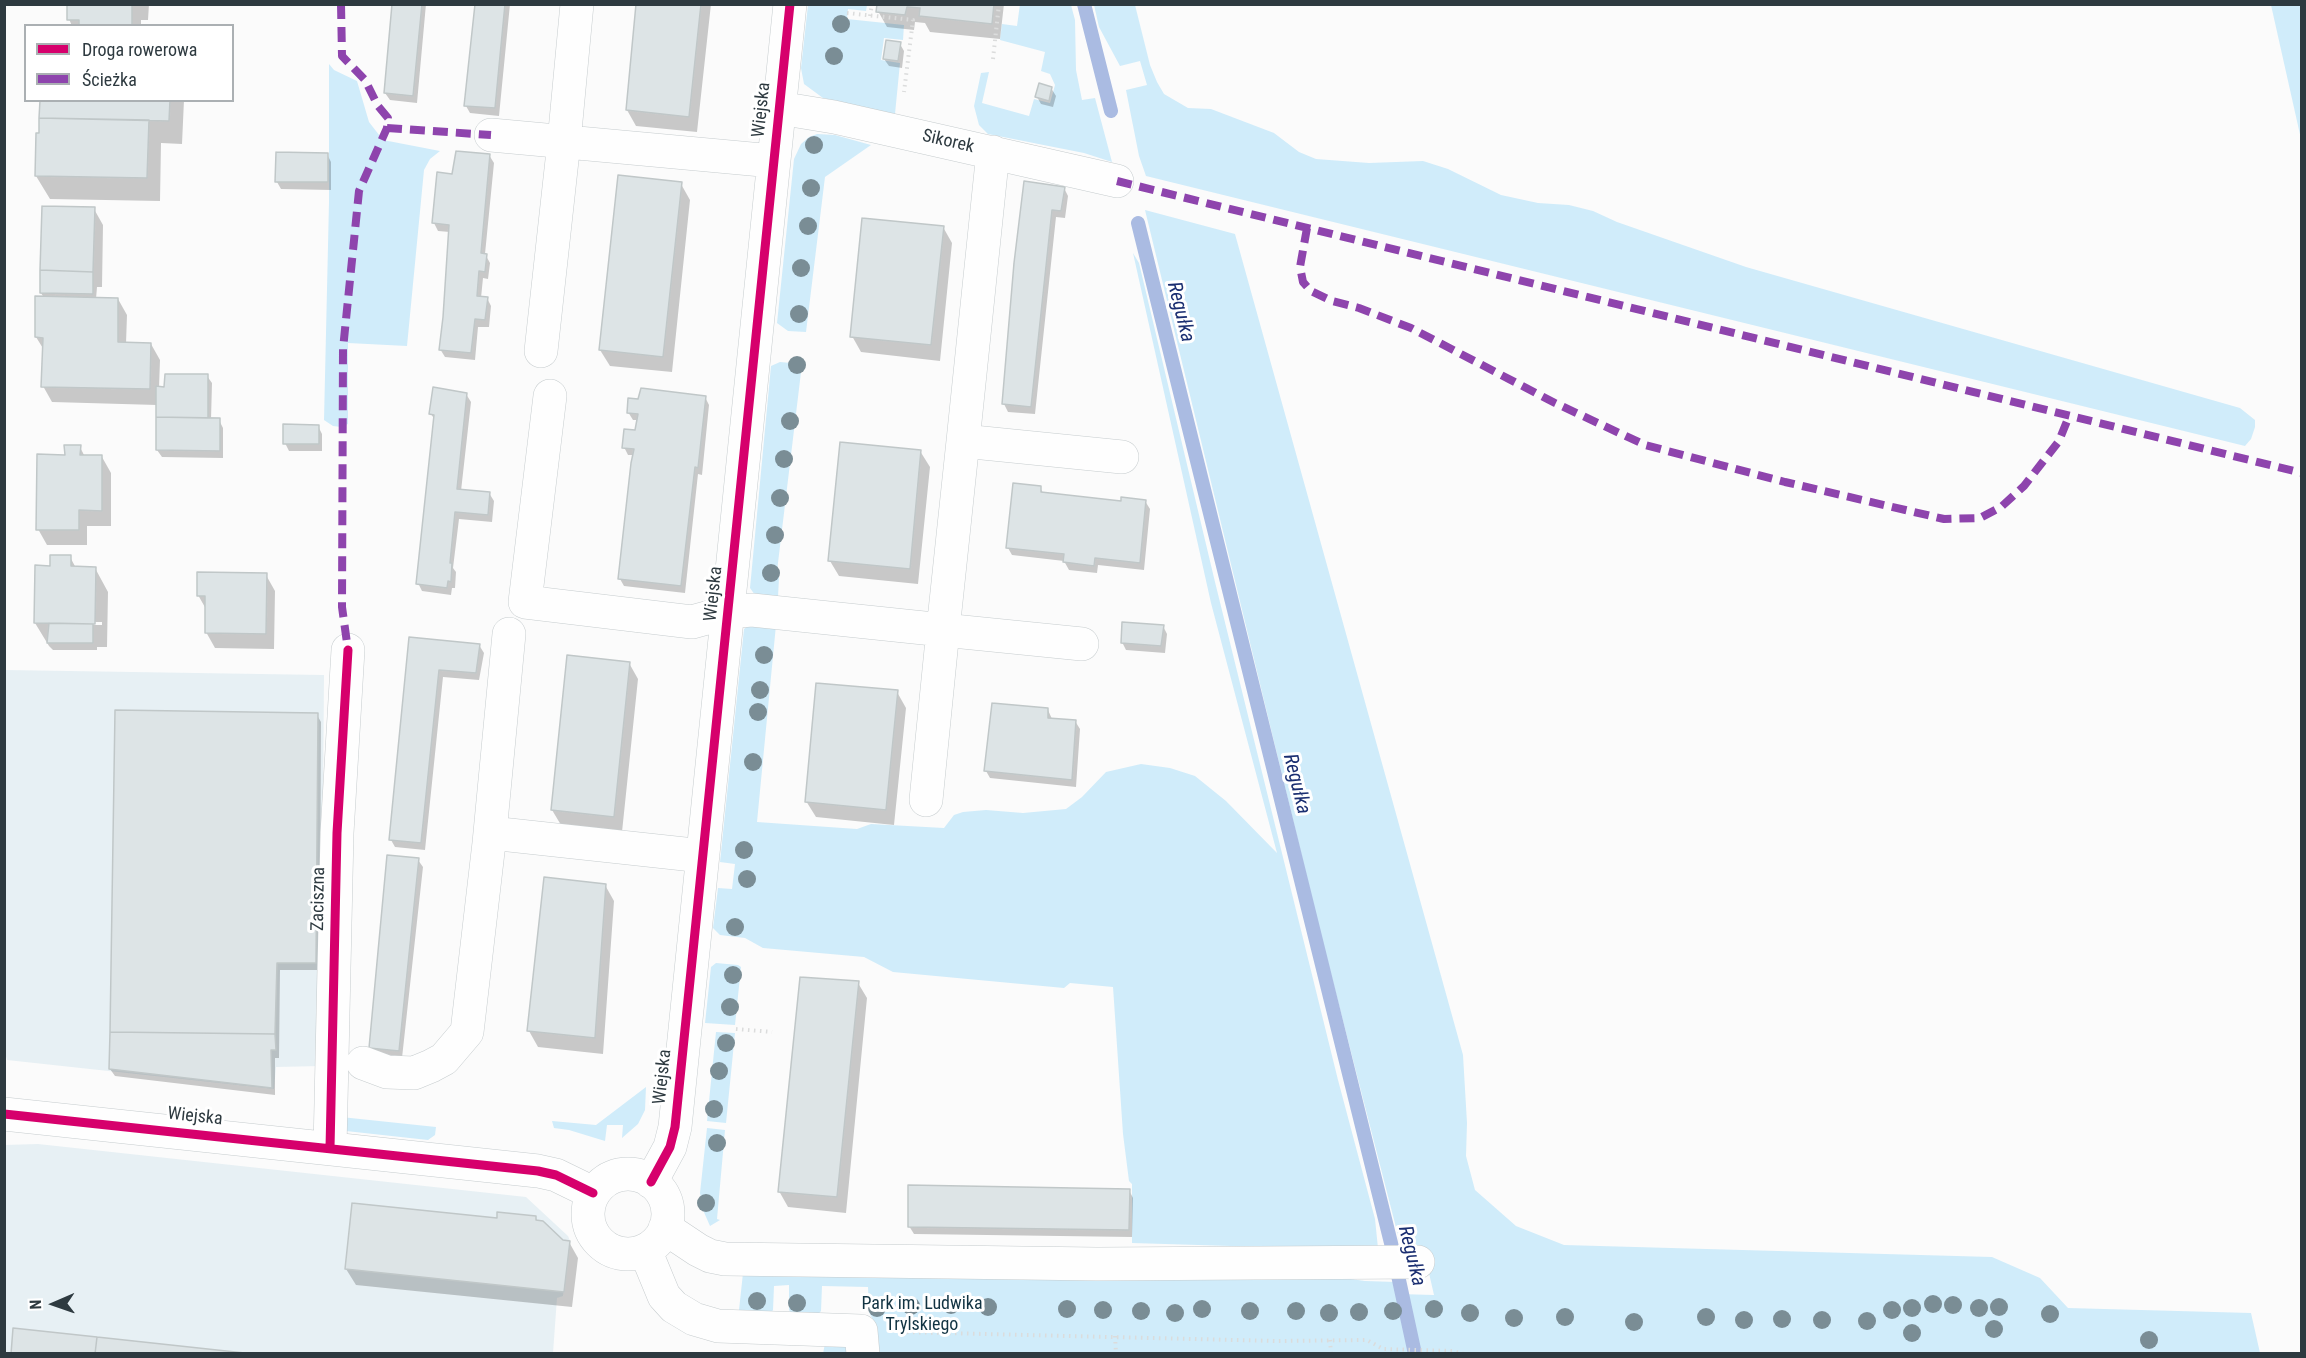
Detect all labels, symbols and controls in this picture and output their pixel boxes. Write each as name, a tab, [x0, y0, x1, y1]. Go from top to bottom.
legend	[24, 24, 234, 102]
text: Droga rowerowa	[82, 39, 197, 60]
text: Ścieżka	[82, 69, 137, 90]
street label: Wiejska	[748, 81, 776, 139]
street label: Sikorek	[920, 126, 976, 158]
water label: Regułka	[1161, 279, 1199, 345]
street label: Wiejska	[700, 565, 728, 623]
water label: Regułka	[1277, 751, 1315, 817]
street label: Zaciszna	[308, 867, 330, 931]
street label: Wiejska	[649, 1048, 677, 1106]
street label: Wiejska	[166, 1103, 224, 1131]
water label: Regułka	[1392, 1223, 1430, 1289]
north arrow	[24, 1274, 84, 1334]
park label: Park im. Ludwika Trylskiego	[861, 1293, 983, 1336]
text: N	[26, 1299, 45, 1310]

